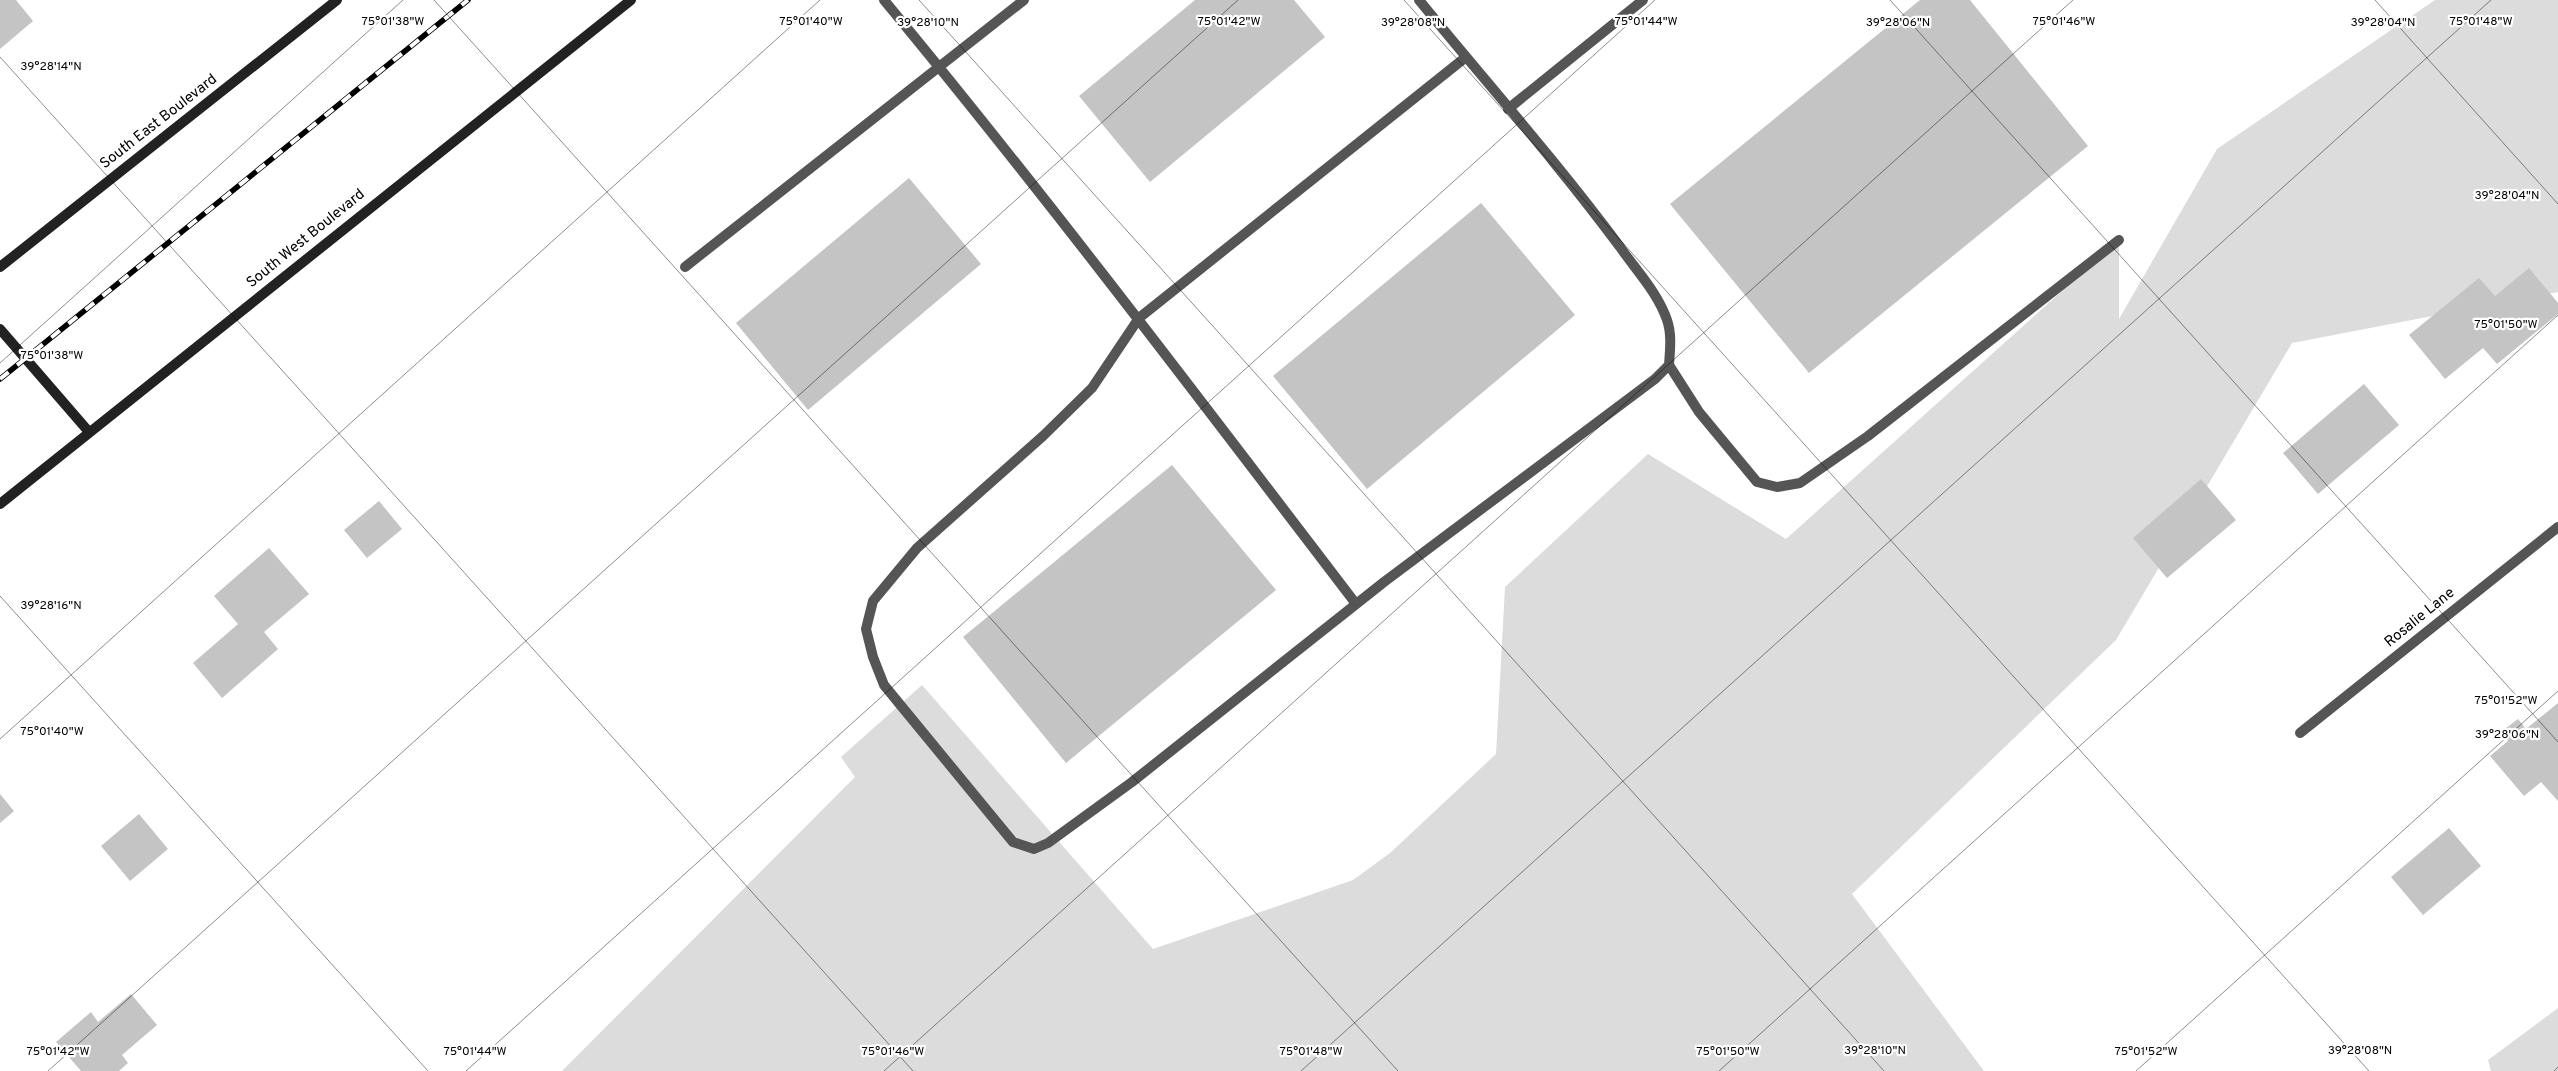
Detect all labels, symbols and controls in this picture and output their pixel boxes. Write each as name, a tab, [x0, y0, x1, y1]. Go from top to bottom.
text: 75°01'38"W	[362, 14, 424, 30]
text: 75°01'40"W	[779, 14, 843, 30]
text: 75°01'42"W	[1197, 14, 1261, 30]
text: 75°01'44"W	[1614, 14, 1678, 30]
text: 75°01'46"W	[2033, 14, 2095, 30]
text: 75°01'48"W	[2449, 14, 2513, 30]
text: 39°28'10"N	[897, 15, 959, 31]
text: 39°28'08"N	[1381, 15, 1445, 31]
text: 39°28'06"N	[1866, 15, 1930, 31]
text: 39°28'04"N	[2351, 15, 2415, 31]
text: 39°28'14"N	[20, 59, 82, 75]
street label: South East Boulevard	[97, 70, 221, 174]
street label: South West Boulevard	[243, 185, 369, 293]
text: 39°28'04"N	[2475, 188, 2539, 204]
text: 75°01'50"W	[2474, 317, 2538, 333]
text: 75°01'38"W	[21, 348, 83, 364]
street label: Rosalie Lane	[2381, 584, 2459, 652]
text: 39°28'16"N	[20, 598, 82, 614]
text: 75°01'52"W	[2474, 693, 2538, 709]
text: 75°01'40"W	[20, 724, 84, 740]
text: 39°28'06"N	[2475, 727, 2539, 743]
text: 39°28'10"N	[1844, 1043, 1906, 1059]
text: 39°28'08"N	[2328, 1043, 2392, 1059]
text: 75°01'42"W	[26, 1044, 90, 1060]
text: 75°01'44"W	[443, 1044, 507, 1060]
text: 75°01'46"W	[862, 1044, 924, 1060]
text: 75°01'48"W	[1279, 1044, 1343, 1060]
text: 75°01'50"W	[1696, 1044, 1760, 1060]
text: 75°01'52"W	[2114, 1044, 2178, 1060]

